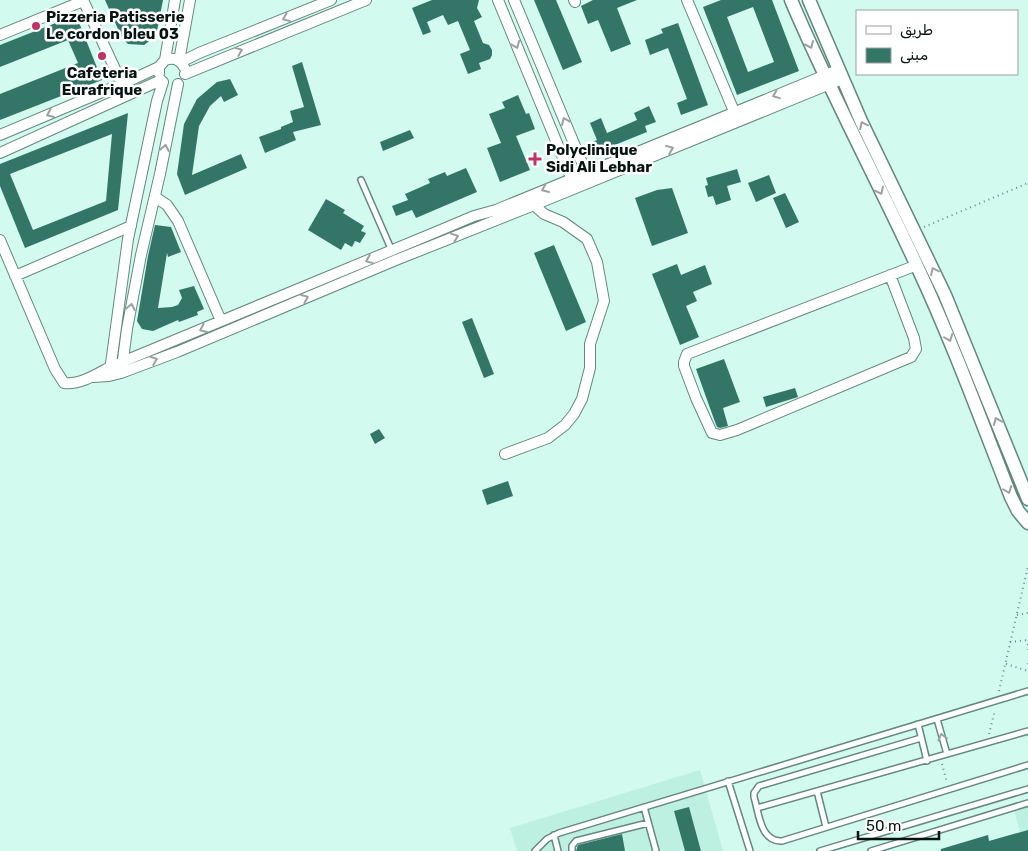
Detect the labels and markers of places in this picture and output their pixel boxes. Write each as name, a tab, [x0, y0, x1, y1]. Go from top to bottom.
place label: Pizzeria Patisserie Le cordon bleu 03	[46, 8, 185, 43]
marker: Pizzeria Patisserie Le cordon bleu 03	[30, 20, 42, 32]
marker: Cafeteria Eurafrique	[96, 50, 108, 62]
place label: Cafeteria Eurafrique	[62, 64, 142, 99]
place label: Polyclinique Sidi Ali Lebhar	[546, 141, 652, 176]
marker: Polyclinique Sidi Ali Lebhar	[528, 152, 542, 166]

